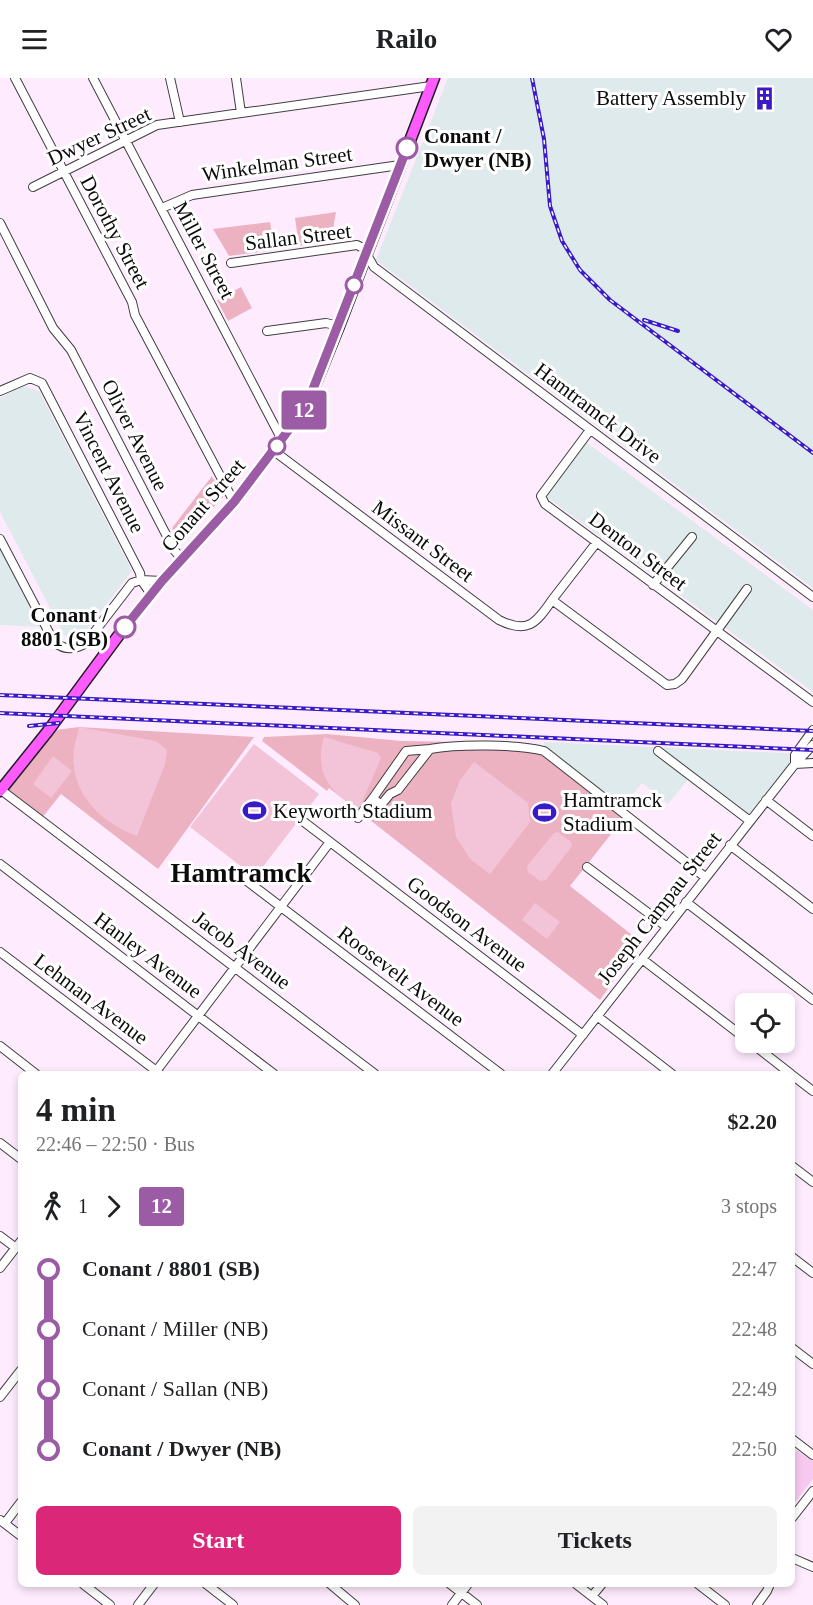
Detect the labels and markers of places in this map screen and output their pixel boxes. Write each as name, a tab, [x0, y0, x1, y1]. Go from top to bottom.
building icon: Battery Assembly	[751, 85, 777, 111]
place label: Battery Assembly	[596, 86, 746, 110]
place label: Conant / Dwyer (NB)	[424, 124, 532, 172]
marker: Conant / Dwyer (NB)	[396, 137, 418, 159]
unlabelled marker	[345, 276, 363, 294]
unlabelled marker	[268, 437, 286, 455]
place label: Conant / 8801 (SB)	[21, 603, 109, 651]
marker: Conant / 8801 (SB)	[114, 616, 136, 638]
place label: Hamtramck Stadium	[563, 788, 663, 836]
sports icon: Keyworth Stadium	[242, 798, 268, 824]
place label: Keyworth Stadium	[273, 799, 432, 823]
sports icon: Hamtramck Stadium	[532, 799, 558, 825]

